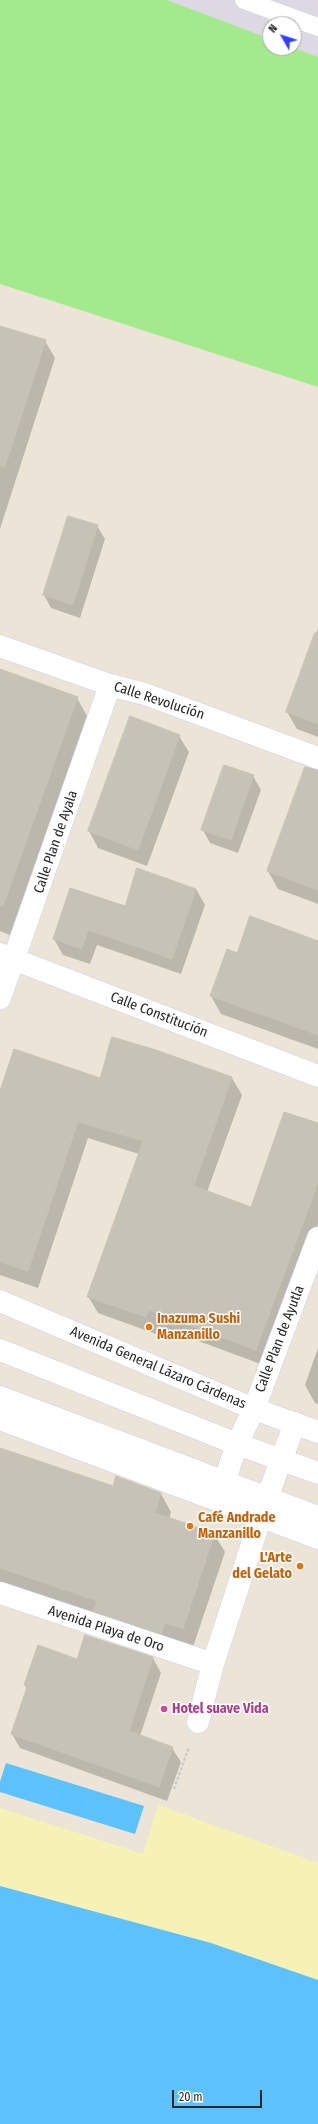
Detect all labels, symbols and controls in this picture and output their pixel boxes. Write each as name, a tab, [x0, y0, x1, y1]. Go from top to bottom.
north arrow	[262, 16, 302, 56]
text: N	[266, 22, 280, 35]
street label: Calle Revolución	[112, 678, 206, 724]
street label: Calle Plan de Ayala	[30, 788, 82, 896]
street label: Calle Constitución	[108, 989, 210, 1041]
street label: Calle Plan de Ayutla	[252, 1283, 308, 1395]
place label: Inazuma Sushi Manzanillo	[157, 1311, 240, 1344]
marker: Inazuma Sushi Manzanillo	[144, 1322, 154, 1332]
street label: Avenida General Lázaro Cárdenas	[67, 1323, 249, 1413]
place label: Café Andrade Manzanillo	[198, 1510, 276, 1542]
marker: Café Andrade Manzanillo	[185, 1521, 195, 1531]
place label: L'Arte del Gelato	[232, 1550, 292, 1582]
marker: L'Arte del Gelato	[295, 1561, 305, 1571]
street label: Avenida Playa de Oro	[46, 1602, 166, 1656]
place label: Hotel suave Vida	[172, 1701, 269, 1717]
marker: Hotel suave Vida	[159, 1704, 169, 1714]
scale bar	[174, 2082, 264, 2108]
text: 20 m	[179, 2090, 203, 2104]

